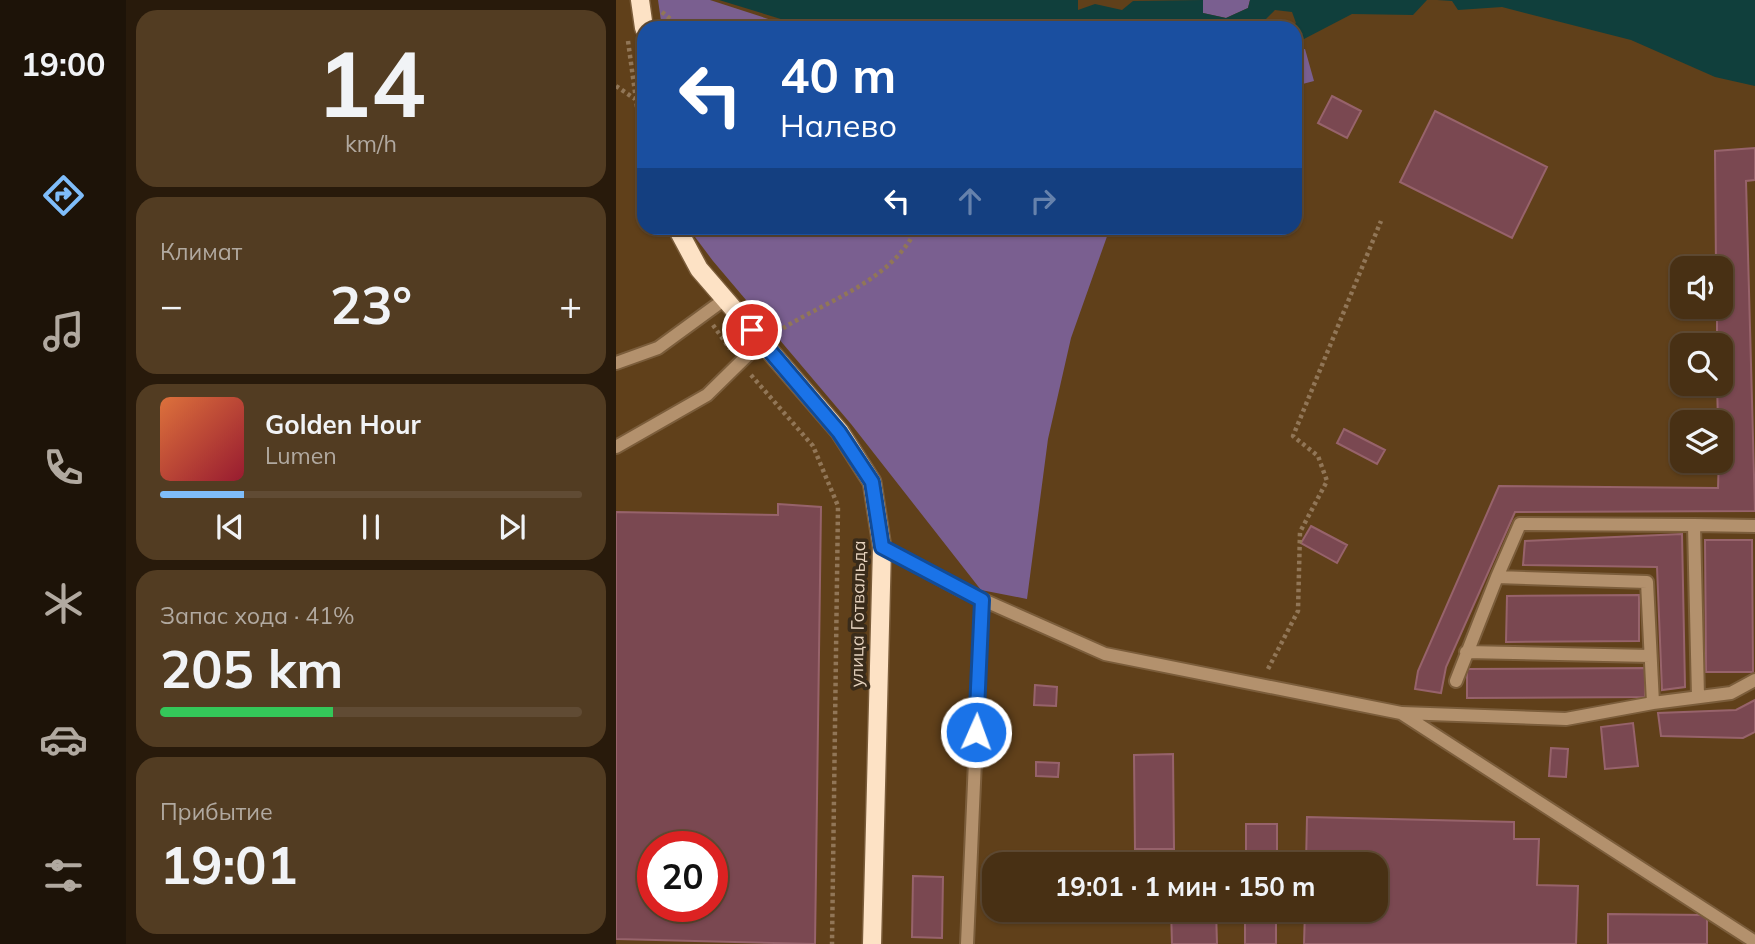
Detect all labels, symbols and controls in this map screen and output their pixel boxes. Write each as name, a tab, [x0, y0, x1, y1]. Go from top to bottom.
text: 14	[316, 26, 426, 140]
text: 19:00	[21, 44, 105, 84]
text: 40 m	[780, 44, 896, 105]
icon: left	[665, 49, 756, 140]
text: Налево	[780, 105, 897, 145]
text: km/h	[345, 129, 397, 158]
icon: directions	[39, 171, 88, 220]
icon: left	[878, 182, 916, 220]
icon: ahead	[951, 182, 989, 220]
icon: right	[1024, 182, 1062, 220]
text: Климат	[160, 237, 242, 266]
map controls	[1670, 256, 1733, 473]
button: sound	[1670, 256, 1733, 319]
text: 23°	[330, 272, 412, 337]
text: −	[160, 281, 183, 329]
text: +	[559, 281, 582, 329]
pin	[722, 300, 782, 360]
icon: music	[39, 307, 88, 356]
icon: arrive	[733, 311, 771, 349]
button: search	[1670, 333, 1733, 396]
text: Golden Hour	[265, 408, 421, 441]
button: layers	[1670, 410, 1733, 473]
text: Lumen	[265, 441, 337, 470]
icon: phone	[39, 443, 88, 492]
icon: previous	[211, 508, 249, 546]
icon: pause	[352, 508, 390, 546]
icon: next	[493, 508, 531, 546]
street label: улица Готвальда	[845, 540, 870, 688]
icon: climate	[39, 579, 88, 628]
text: Запас хода · 41%	[160, 601, 355, 630]
text: 205 km	[160, 636, 343, 701]
position arrow	[939, 695, 1013, 769]
icon: car	[39, 715, 88, 764]
text: Прибытие	[160, 797, 273, 826]
speed limit sign: 20	[637, 831, 728, 922]
text: 19:01	[160, 832, 298, 897]
icon: filters	[39, 851, 88, 900]
text: 19:01 · 1 мин · 150 m	[1055, 870, 1315, 903]

